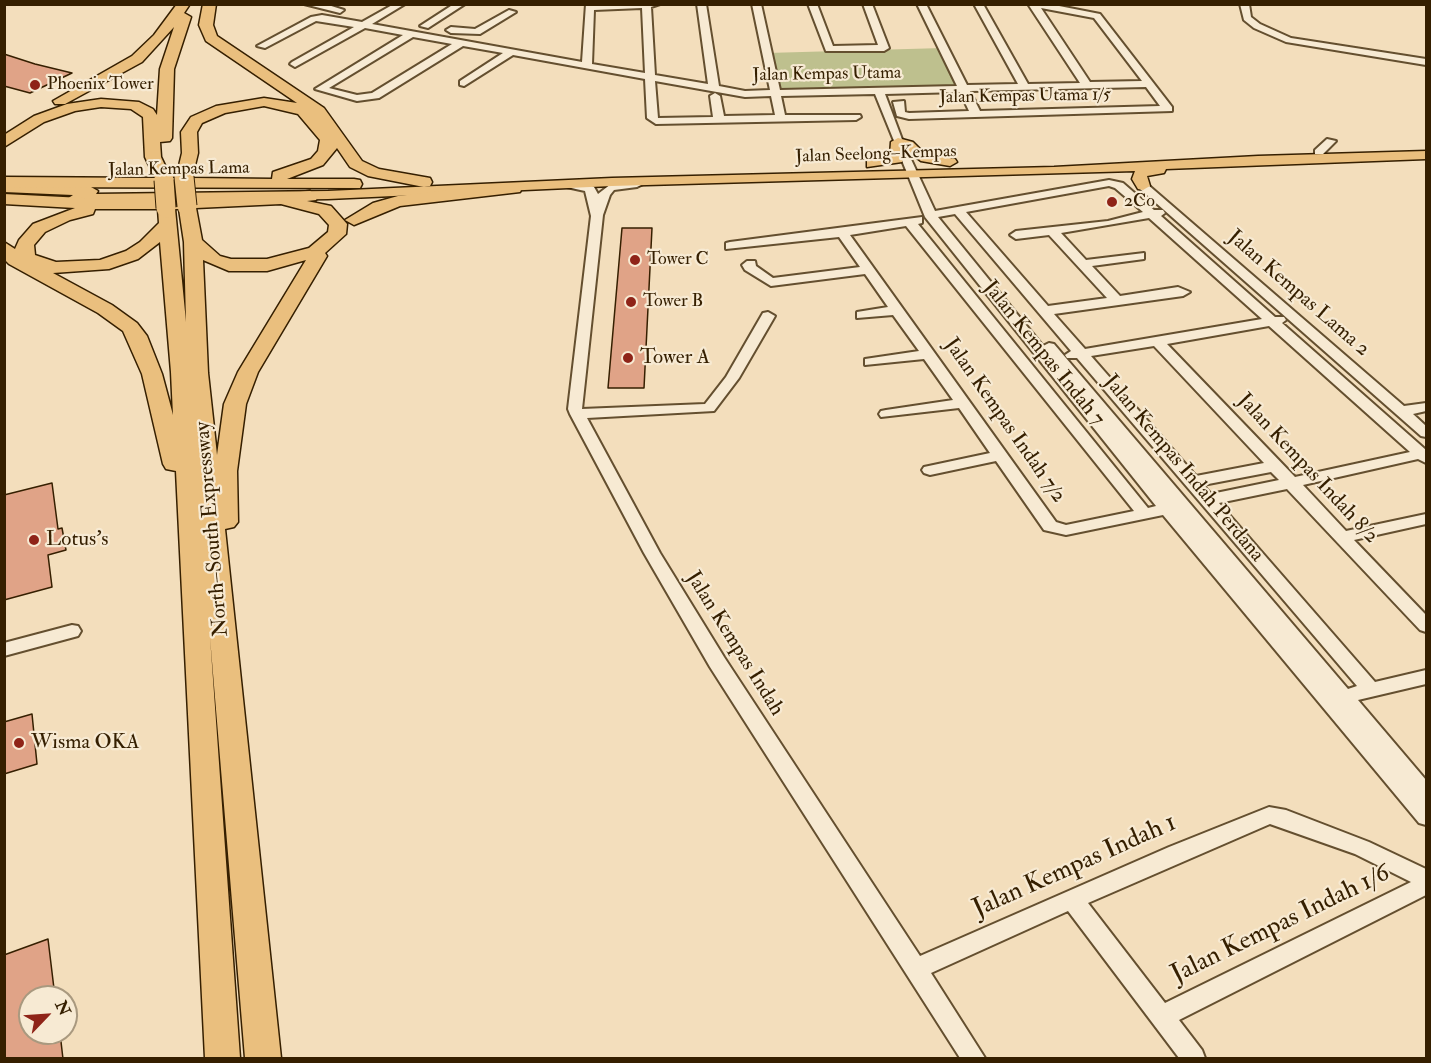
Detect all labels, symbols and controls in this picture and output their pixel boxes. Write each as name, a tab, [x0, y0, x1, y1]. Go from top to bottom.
street label: Jalan Kempas Utama	[752, 63, 902, 87]
place label: Phoenix Tower	[47, 74, 154, 96]
marker: Phoenix Tower	[28, 78, 42, 92]
street label: Jalan Kempas Utama 1/5	[939, 85, 1111, 109]
street label: Jalan Seelong–Kempas	[795, 141, 957, 169]
street label: Jalan Kempas Lama	[108, 158, 250, 182]
place label: 2Co	[1124, 191, 1155, 213]
marker: 2Co	[1105, 195, 1119, 209]
street label: Jalan Kempas Lama 2	[1222, 225, 1374, 363]
place label: Tower C	[647, 249, 709, 271]
marker: Tower C	[628, 253, 642, 267]
street label: Jalan Kempas Indah 7	[977, 276, 1109, 432]
place label: Tower B	[643, 291, 703, 313]
marker: Tower B	[624, 295, 638, 309]
street label: Jalan Kempas Indah 7/2	[938, 334, 1070, 508]
place label: Tower A	[640, 345, 710, 371]
marker: Tower A	[621, 351, 635, 365]
street label: Jalan Kempas Indah Perdana	[1097, 370, 1269, 568]
street label: Jalan Kempas Indah 8/2	[1231, 389, 1383, 549]
street label: North–South Expressway	[191, 420, 235, 638]
place label: Lotus's	[46, 527, 108, 553]
marker: Lotus's	[27, 533, 41, 547]
street label: Jalan Kempas Indah	[679, 567, 789, 721]
place label: Wisma OKA	[31, 730, 139, 756]
marker: Wisma OKA	[12, 736, 26, 750]
street label: Jalan Kempas Indah 1	[968, 808, 1182, 926]
street label: Jalan Kempas Indah 1/6	[1167, 858, 1395, 992]
north arrow	[18, 985, 78, 1045]
text: N	[50, 998, 75, 1019]

